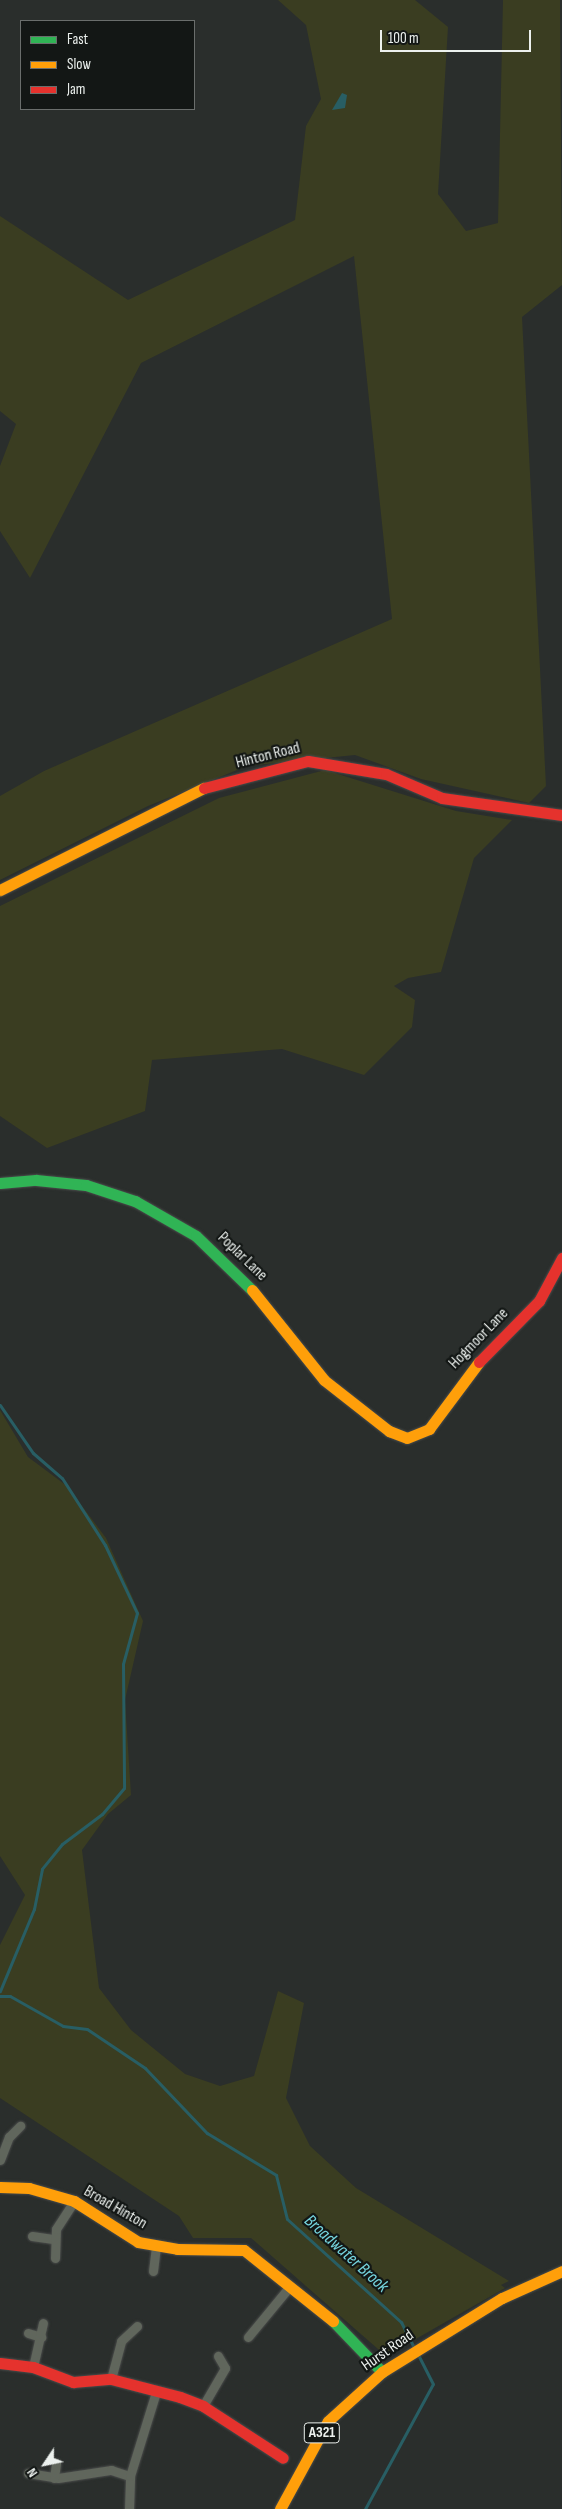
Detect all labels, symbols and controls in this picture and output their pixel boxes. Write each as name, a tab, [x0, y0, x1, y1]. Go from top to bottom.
legend	[20, 20, 195, 110]
scale bar	[382, 20, 533, 52]
text: 100 m	[388, 29, 419, 48]
text: Fast	[67, 30, 88, 49]
text: Slow	[67, 55, 91, 74]
text: Jam	[67, 80, 85, 99]
street label: Hinton Road	[234, 739, 302, 773]
street label: Poplar Lane	[213, 1229, 271, 1285]
street label: Hogmoor Lane	[445, 1305, 513, 1373]
street label: Broad Hinton	[80, 2182, 150, 2234]
water label: Broadwater Brook	[299, 2211, 393, 2297]
street label: Hurst Road	[358, 2326, 418, 2376]
road number: A321	[303, 2420, 341, 2446]
north arrow	[20, 2439, 70, 2489]
text: N	[23, 2465, 41, 2481]

